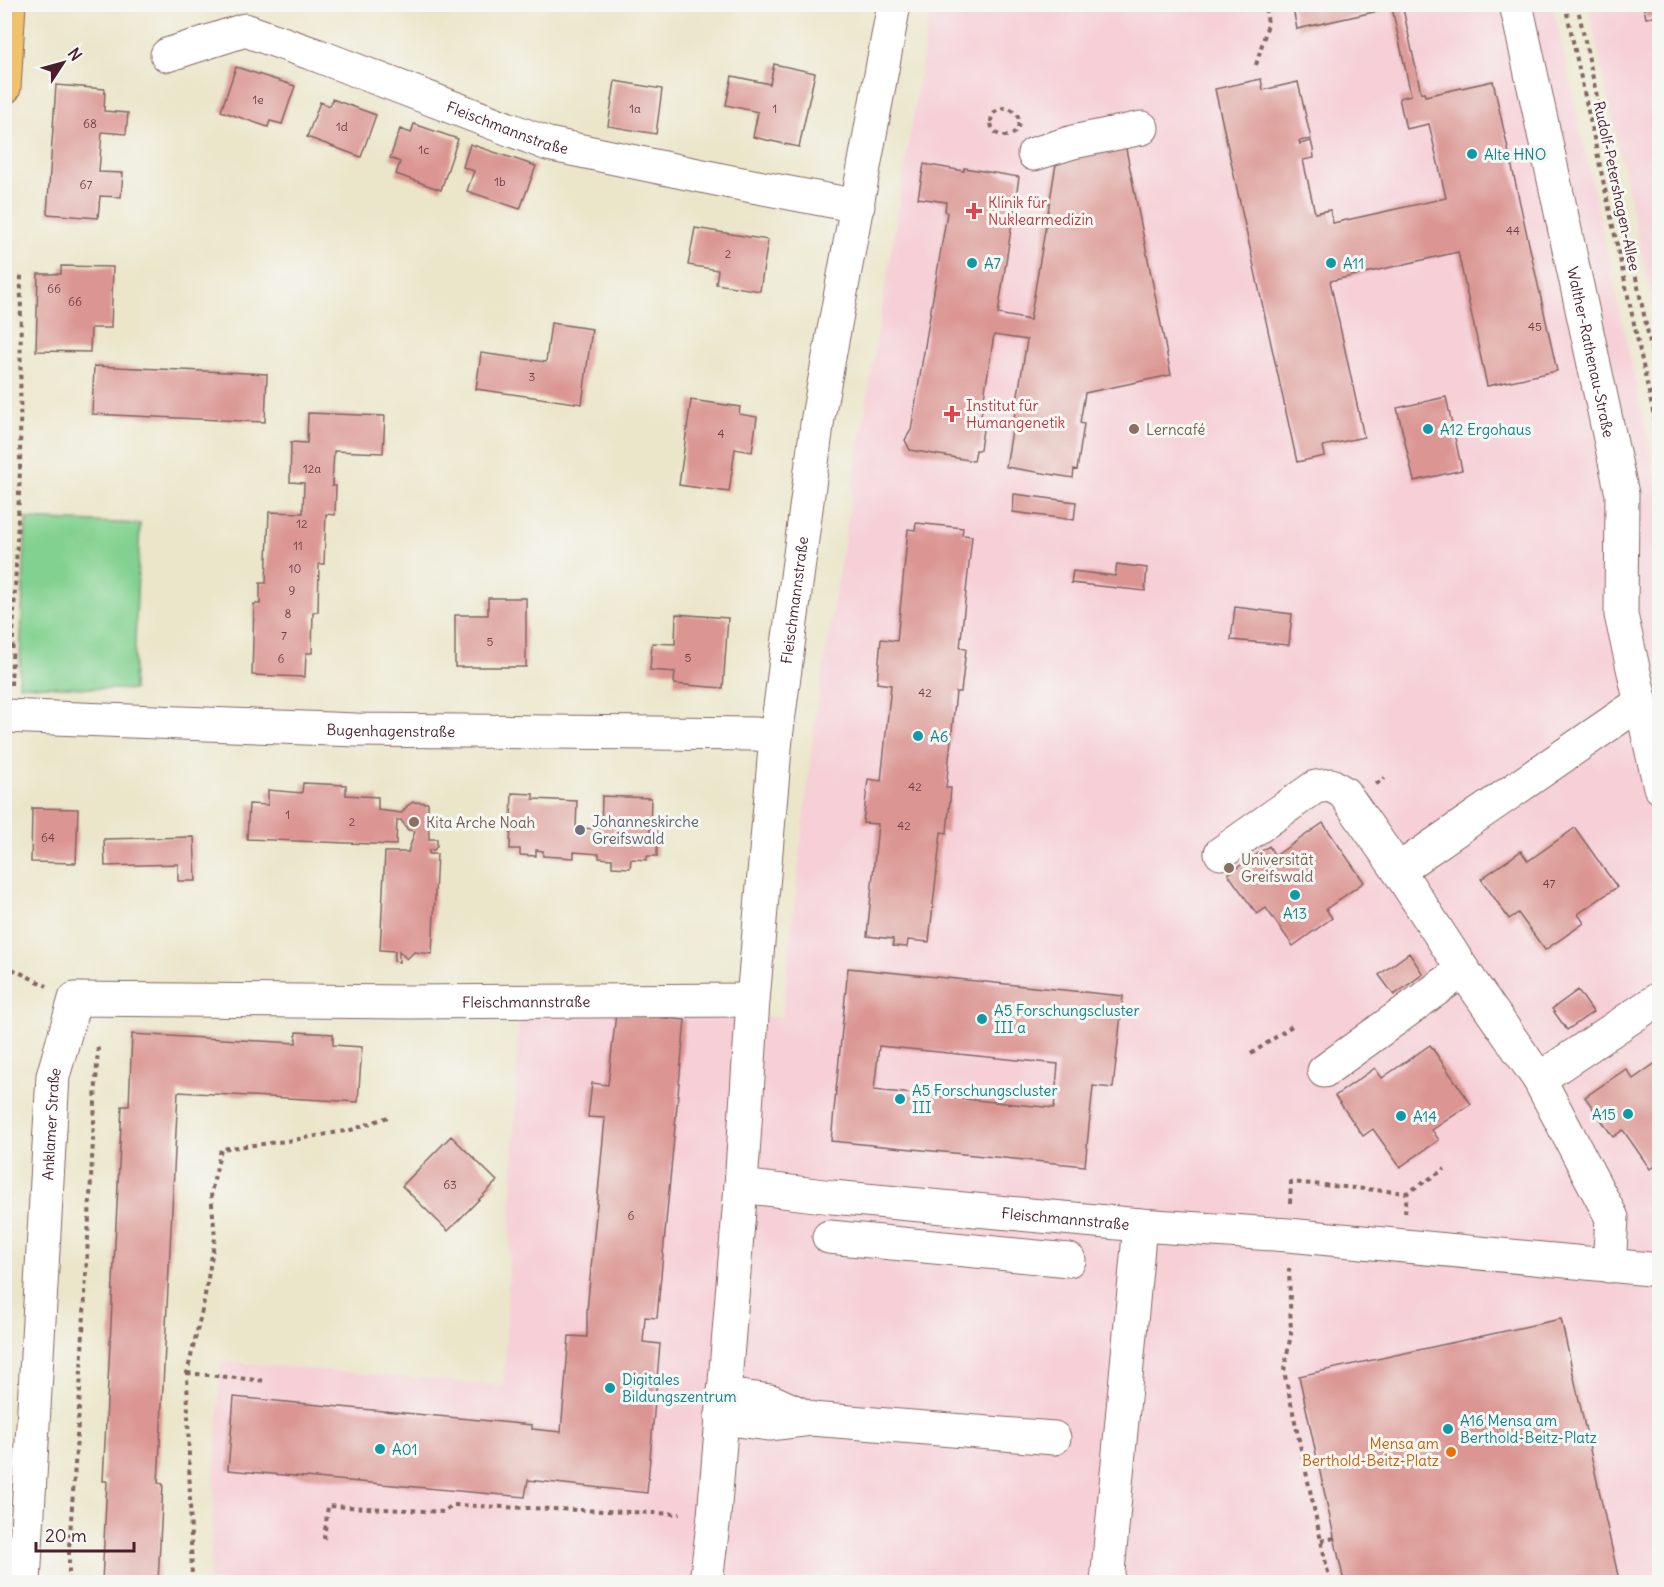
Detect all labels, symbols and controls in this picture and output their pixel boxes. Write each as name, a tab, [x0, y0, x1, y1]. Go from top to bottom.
north arrow	[33, 33, 93, 93]
text: N	[64, 44, 86, 65]
house number: 1e	[252, 92, 264, 107]
street label: Fleischmannstraße	[444, 96, 570, 157]
street label: Rudolf-Petershagen-Allee	[1590, 99, 1644, 273]
house number: 1a	[629, 101, 641, 116]
house number: 1	[773, 101, 777, 116]
house number: 68	[83, 116, 97, 131]
house number: 1d	[336, 119, 348, 134]
house number: 1c	[419, 142, 429, 157]
place label: Alte HNO	[1484, 145, 1546, 164]
marker: Alte HNO	[1465, 147, 1479, 161]
house number: 1b	[494, 174, 506, 189]
house number: 67	[80, 177, 93, 192]
place label: Klinik für Nuklearmedizin	[988, 193, 1094, 229]
marker: Klinik für Nuklearmedizin	[965, 202, 983, 220]
house number: 44	[1506, 223, 1520, 238]
house number: 2	[725, 246, 732, 261]
place label: A7	[984, 254, 1001, 273]
place label: A11	[1343, 254, 1364, 273]
marker: A7	[965, 256, 979, 270]
marker: A11	[1324, 256, 1338, 270]
street label: Walther-Rathenau-Straße	[1564, 265, 1619, 439]
house number: 66	[47, 281, 61, 296]
house number: 66	[68, 294, 82, 309]
house number: 45	[1528, 319, 1542, 334]
house number: 3	[529, 369, 536, 384]
place label: Institut für Humangenetik	[966, 396, 1066, 432]
marker: Institut für Humangenetik	[943, 405, 961, 423]
place label: Lerncafé	[1146, 420, 1205, 439]
place label: A12 Ergohaus	[1440, 420, 1531, 439]
marker: Lerncafé	[1127, 422, 1141, 436]
marker: A12 Ergohaus	[1421, 422, 1435, 436]
house number: 4	[718, 426, 725, 441]
house number: 12a	[303, 461, 321, 476]
house number: 12	[296, 516, 308, 531]
street label: Fleischmannstraße	[776, 535, 812, 665]
house number: 11	[293, 538, 303, 553]
house number: 10	[289, 561, 301, 576]
house number: 9	[289, 583, 296, 598]
house number: 8	[285, 606, 292, 621]
house number: 7	[281, 628, 287, 643]
house number: 5	[487, 634, 494, 649]
house number: 5	[685, 650, 692, 665]
house number: 6	[278, 651, 285, 666]
house number: 42	[918, 685, 932, 700]
street label: Bugenhagenstraße	[326, 719, 455, 740]
place label: A6	[930, 727, 948, 746]
marker: A6	[911, 729, 925, 743]
house number: 42	[908, 779, 922, 794]
house number: 1	[286, 807, 290, 822]
place label: Johanneskirche Greifswald	[592, 812, 699, 848]
place label: Kita Arche Noah	[426, 813, 536, 832]
house number: 2	[349, 814, 356, 829]
marker: Kita Arche Noah	[407, 815, 421, 829]
house number: 42	[897, 818, 911, 833]
marker: Johanneskirche Greifswald	[573, 823, 587, 837]
house number: 64	[41, 830, 55, 845]
place label: Universität Greifswald	[1241, 850, 1314, 886]
marker: Universität Greifswald	[1222, 861, 1236, 875]
house number: 47	[1543, 876, 1555, 891]
marker: A13	[1288, 888, 1302, 902]
place label: A13	[1283, 904, 1307, 923]
street label: Fleischmannstraße	[462, 991, 590, 1011]
place label: A5 Forschungscluster III a	[994, 1001, 1140, 1037]
marker: A5 Forschungscluster III a	[975, 1012, 989, 1026]
street label: Anklamer Straße	[38, 1065, 64, 1181]
place label: A5 Forschungscluster III	[912, 1081, 1058, 1117]
marker: A5 Forschungscluster III	[893, 1092, 907, 1106]
place label: A15	[1592, 1105, 1616, 1124]
place label: A14	[1413, 1107, 1437, 1126]
marker: A15	[1621, 1107, 1635, 1121]
marker: A14	[1394, 1109, 1408, 1123]
house number: 63	[443, 1177, 457, 1192]
street label: Fleischmannstraße	[1001, 1203, 1130, 1233]
house number: 6	[628, 1208, 635, 1223]
place label: Digitales Bildungszentrum	[622, 1370, 737, 1406]
marker: Digitales Bildungszentrum	[603, 1381, 617, 1395]
place label: A16 Mensa am Berthold-Beitz-Platz	[1460, 1411, 1597, 1447]
marker: A16 Mensa am Berthold-Beitz-Platz	[1441, 1422, 1455, 1436]
place label: Mensa am Berthold-Beitz-Platz	[1302, 1434, 1439, 1470]
place label: A01	[392, 1440, 417, 1459]
marker: A01	[373, 1442, 387, 1456]
marker: Mensa am Berthold-Beitz-Platz	[1444, 1445, 1458, 1459]
scale bar	[36, 1515, 134, 1553]
text: 20 m	[45, 1524, 87, 1547]

